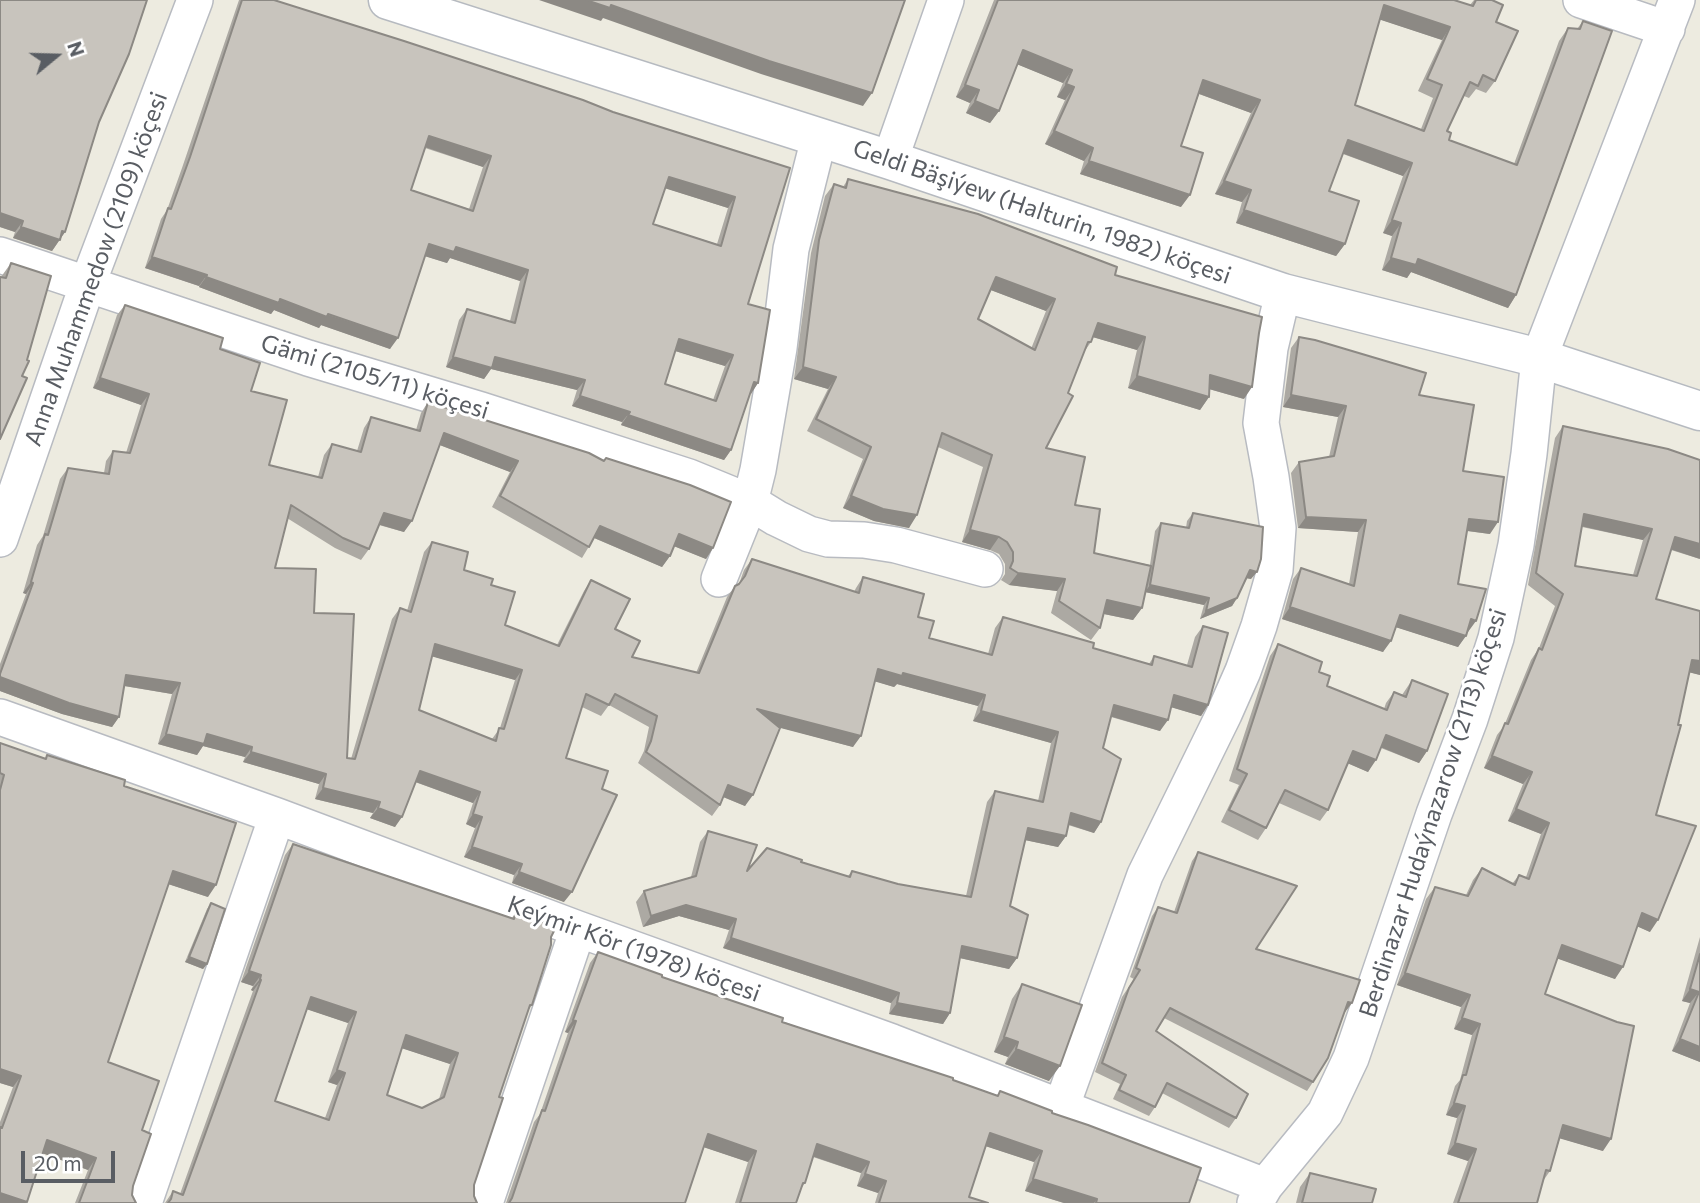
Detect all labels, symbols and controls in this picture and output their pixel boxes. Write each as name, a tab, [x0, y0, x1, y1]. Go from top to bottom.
north arrow	[21, 21, 91, 91]
text: N	[63, 39, 90, 59]
street label: Anna Muhammedow (2109) köçesi	[18, 88, 174, 450]
street label: Geldi Bäşiýew (Halturin, 1982) köçesi	[849, 134, 1235, 290]
street label: Gämi (2105/11) köçesi	[257, 329, 493, 425]
street label: Berdinazar Hudaýnazarow (2113) köçesi	[1353, 605, 1513, 1021]
street label: Keýmir Kör (1978) köçesi	[503, 890, 765, 1008]
scale bar	[24, 1136, 119, 1180]
text: 20 m	[34, 1150, 82, 1175]

